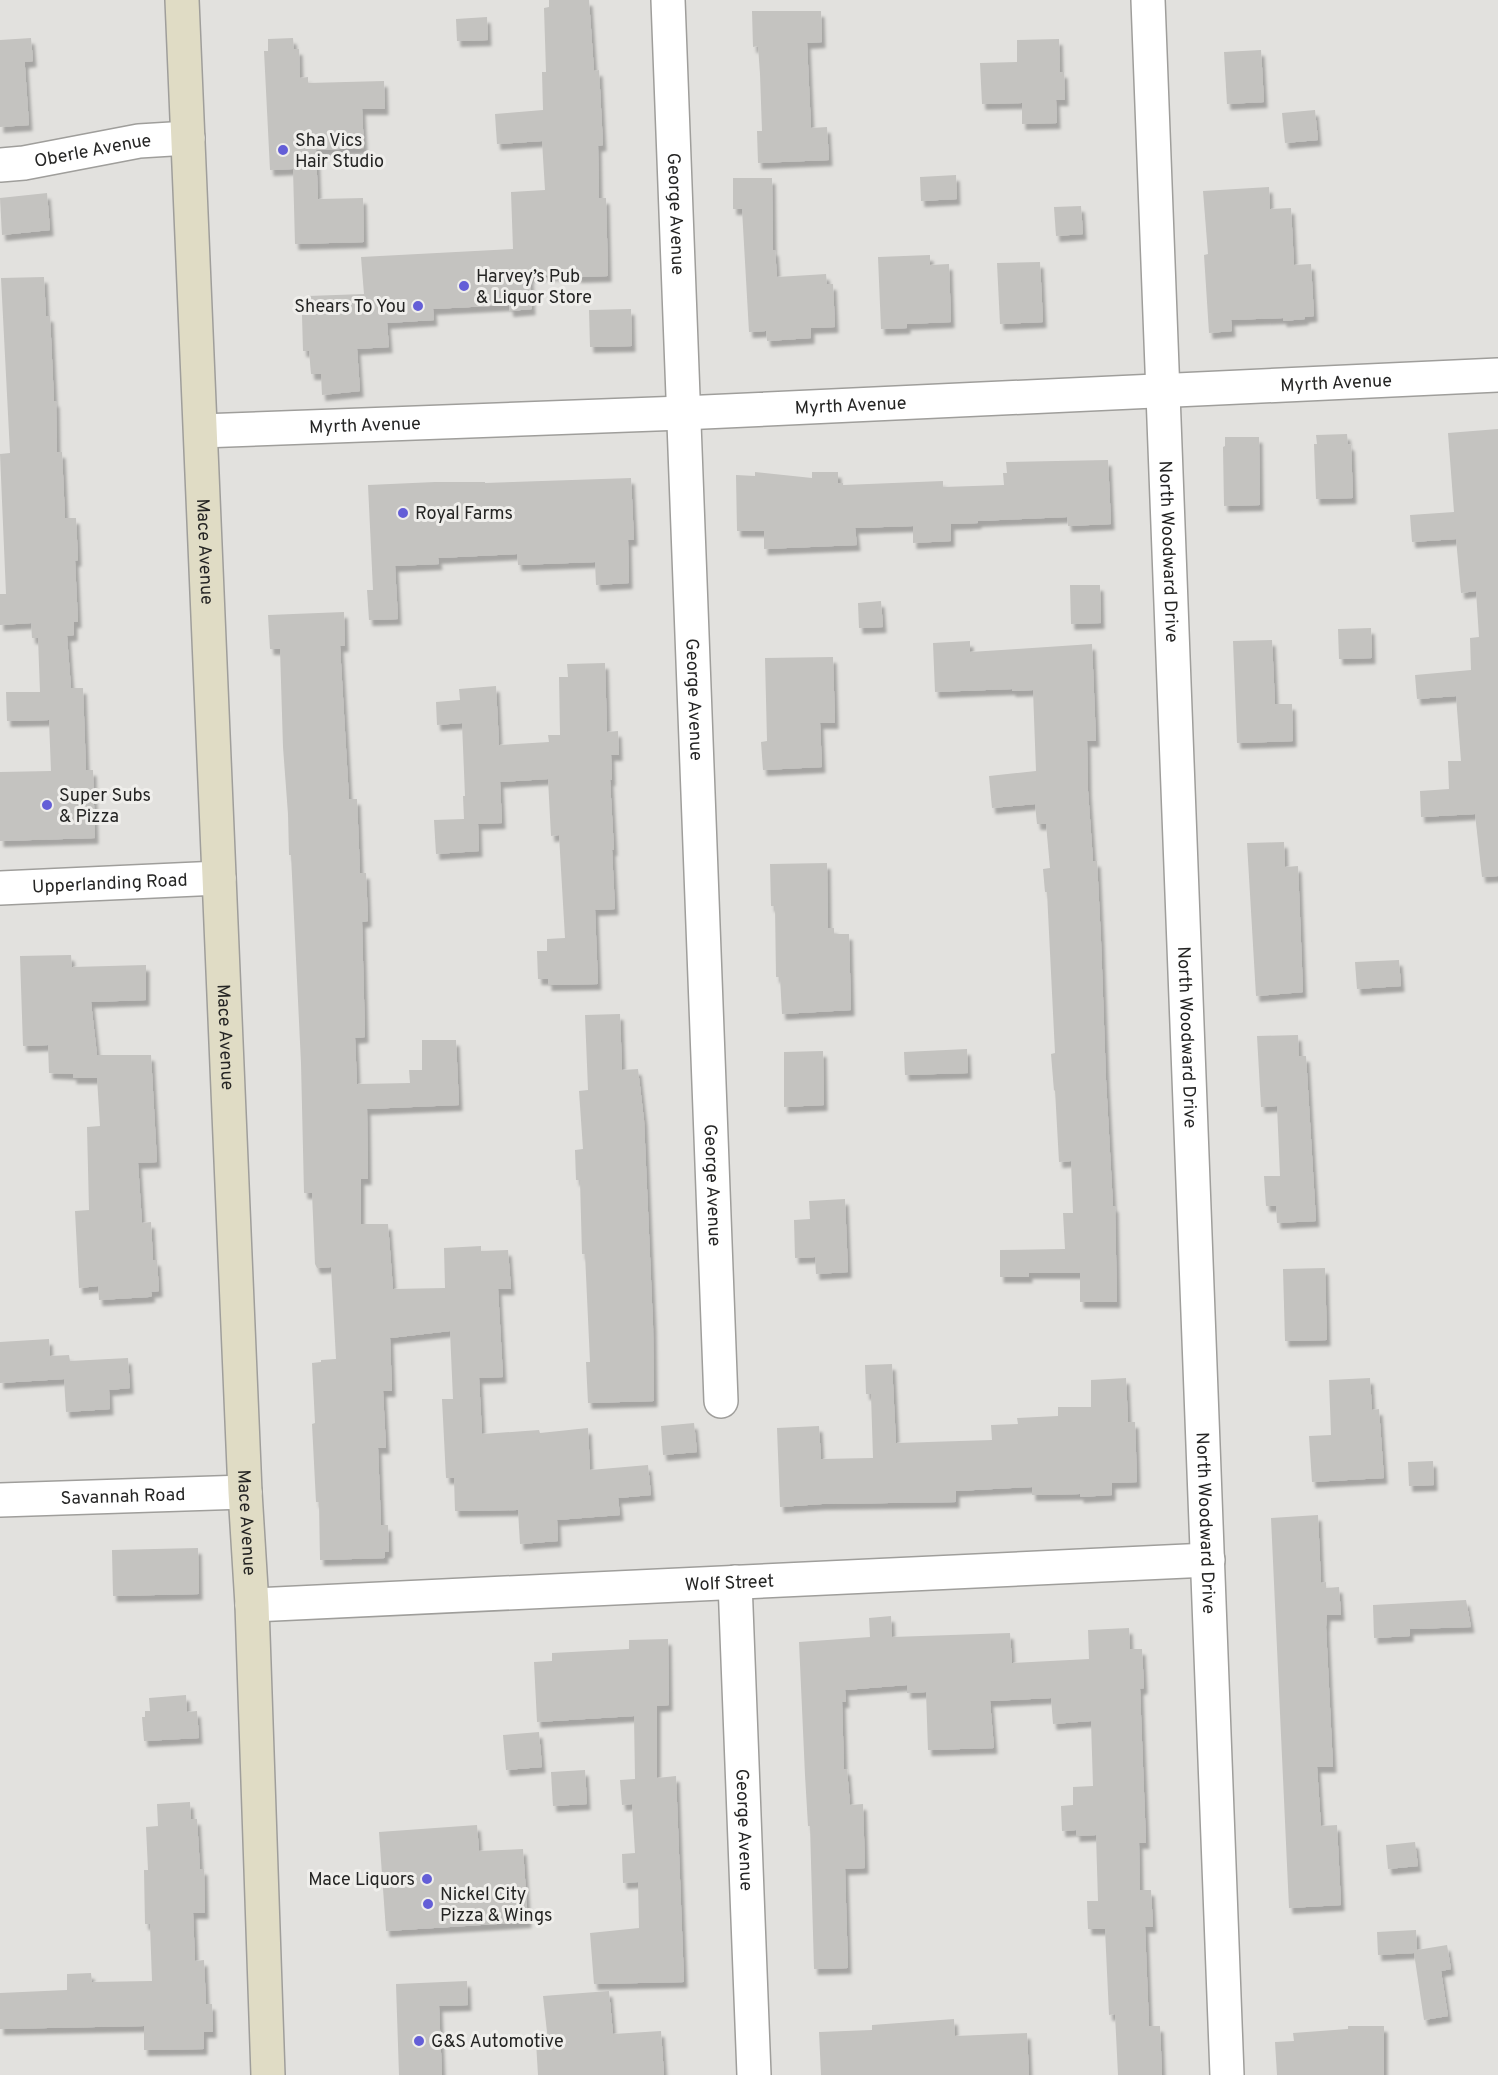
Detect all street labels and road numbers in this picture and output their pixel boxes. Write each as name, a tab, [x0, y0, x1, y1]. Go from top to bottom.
street label: Oberle Avenue	[33, 130, 152, 174]
street label: George Avenue	[661, 152, 688, 275]
street label: Myrth Avenue	[1280, 370, 1392, 398]
street label: Myrth Avenue	[794, 393, 907, 421]
street label: Myrth Avenue	[309, 413, 421, 440]
street label: North Woodward Drive	[1153, 460, 1182, 643]
street label: Mace Avenue	[190, 498, 218, 605]
street label: George Avenue	[679, 638, 707, 761]
street label: Upperlanding Road	[32, 869, 188, 900]
street label: North Woodward Drive	[1171, 946, 1201, 1129]
street label: Mace Avenue	[211, 984, 238, 1091]
street label: George Avenue	[698, 1124, 725, 1247]
street label: North Woodward Drive	[1190, 1432, 1219, 1614]
street label: Mace Avenue	[231, 1469, 260, 1576]
street label: Savannah Road	[60, 1484, 186, 1511]
street label: Wolf Street	[684, 1570, 775, 1598]
street label: George Avenue	[729, 1768, 757, 1891]

